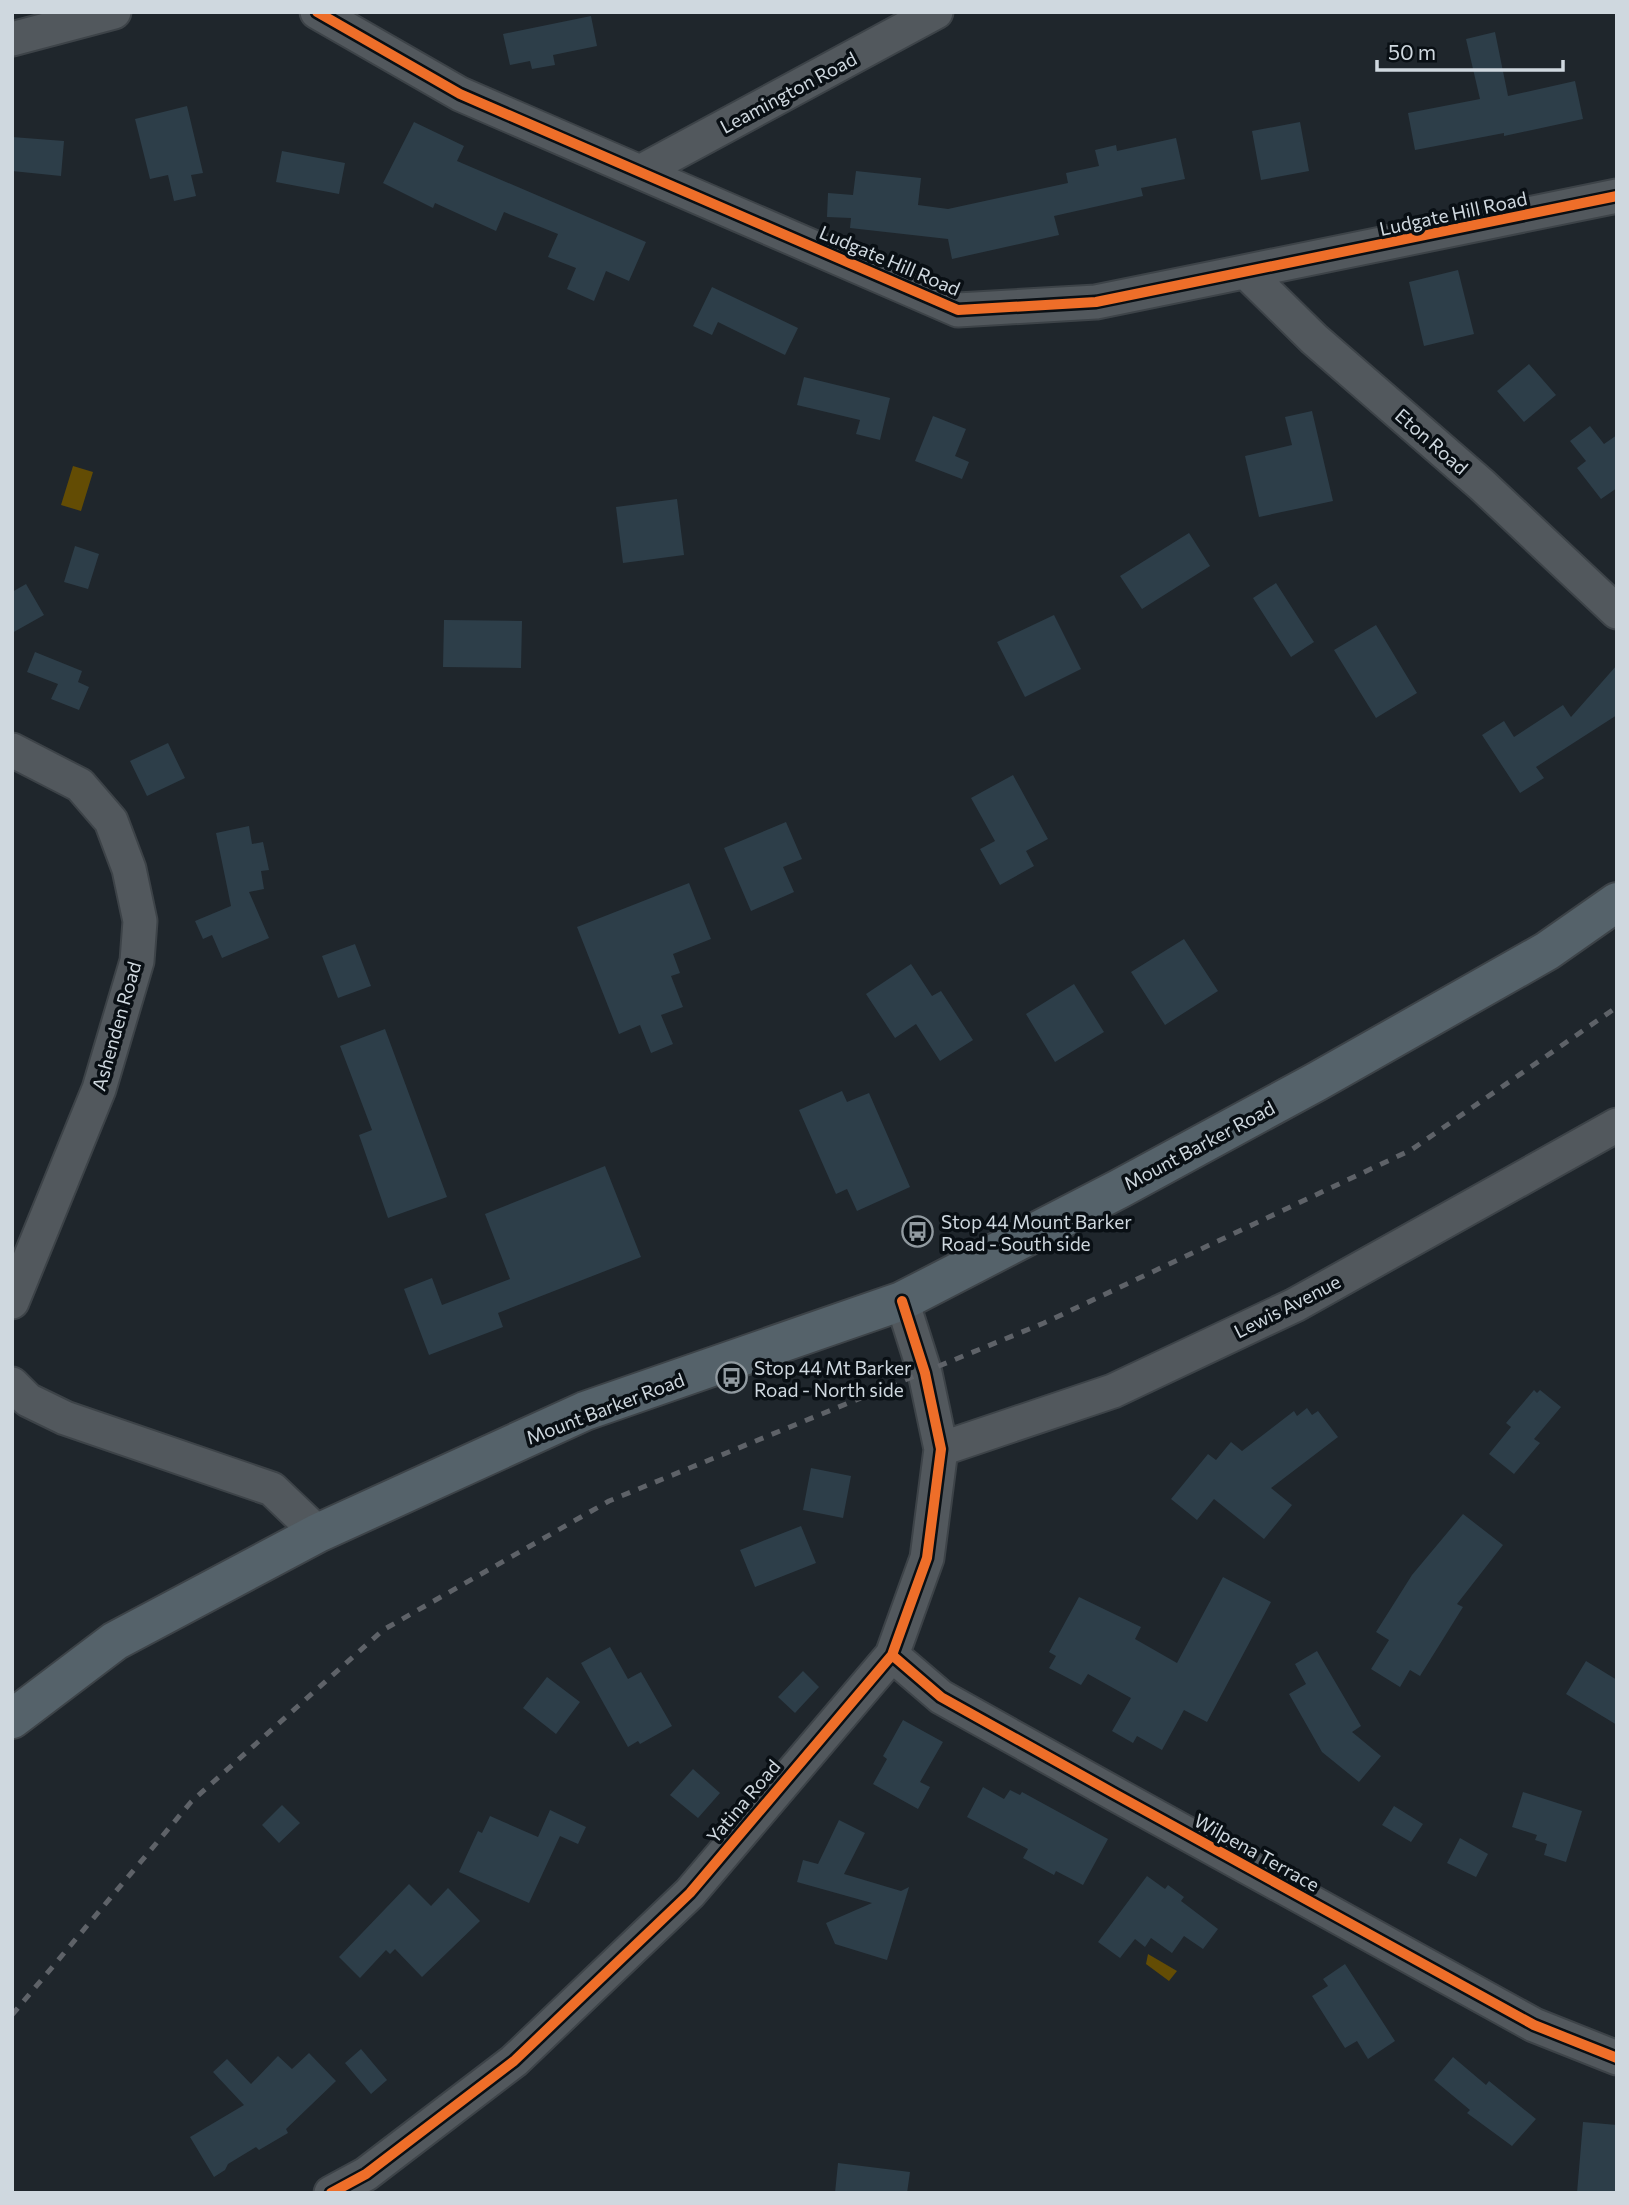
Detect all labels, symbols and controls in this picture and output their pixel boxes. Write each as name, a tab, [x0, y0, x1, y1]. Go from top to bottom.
scale bar	[1377, 28, 1562, 72]
text: 50 m	[1388, 39, 1436, 64]
street label: Leamington Road	[716, 46, 860, 138]
street label: Ludgate Hill Road	[1377, 186, 1529, 240]
street label: Ludgate Hill Road	[816, 220, 964, 300]
street label: Eton Road	[1391, 403, 1473, 479]
street label: Ashenden Road	[87, 959, 145, 1093]
street label: Mount Barker Road	[1120, 1095, 1278, 1195]
place label: Stop 44 Mount Barker Road - South side	[941, 1210, 1132, 1255]
bus stop icon: Stop 44 Mount Barker Road - South side	[901, 1215, 935, 1249]
street label: Lewis Avenue	[1230, 1269, 1344, 1343]
place label: Stop 44 Mt Barker Road - North side	[754, 1356, 912, 1401]
bus stop icon: Stop 44 Mt Barker Road - North side	[714, 1361, 748, 1395]
street label: Mount Barker Road	[523, 1367, 687, 1449]
street label: Yatina Road	[701, 1755, 785, 1847]
street label: Wilpena Terrace	[1190, 1808, 1324, 1896]

